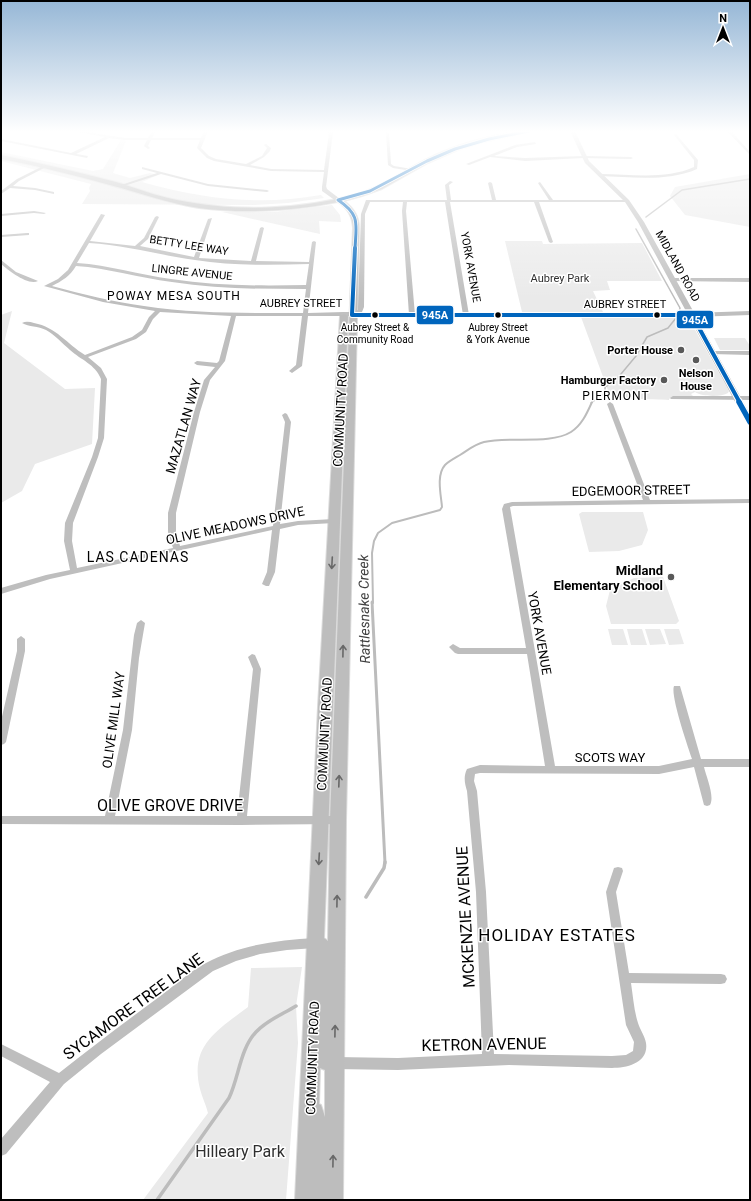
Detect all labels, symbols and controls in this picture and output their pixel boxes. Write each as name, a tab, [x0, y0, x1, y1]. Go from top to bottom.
north arrow	[703, 8, 743, 48]
text: N	[719, 12, 727, 25]
street label: MIDLAND ROAD	[653, 228, 703, 304]
street label: YORK AVENUE	[458, 231, 483, 303]
street label: BETTY LEE WAY	[148, 233, 230, 258]
street label: LINGRE AVENUE	[151, 262, 233, 283]
park label: Aubrey Park	[531, 272, 590, 285]
district label: POWAY MESA SOUTH	[107, 289, 241, 303]
street label: AUBREY STREET	[260, 297, 343, 310]
street label: AUBREY STREET	[584, 298, 667, 311]
line badge: 945A	[416, 305, 454, 325]
text: 945A	[422, 309, 449, 322]
marker: Aubrey Street & Community Road	[370, 310, 380, 320]
marker: Aubrey Street & York Avenue	[493, 310, 503, 320]
unlabelled marker	[652, 310, 662, 320]
line badge: 945A	[676, 310, 714, 329]
text: 945A	[682, 314, 709, 327]
place label: Aubrey Street & Community Road	[337, 322, 413, 345]
place label: Aubrey Street & York Avenue	[466, 322, 530, 345]
place label: Porter House	[607, 344, 673, 357]
marker: Porter House	[676, 345, 686, 355]
street label: COMMUNITY ROAD	[330, 353, 351, 467]
marker: Nelson House	[691, 355, 701, 365]
place label: Nelson House	[679, 367, 713, 393]
place label: Hamburger Factory	[561, 374, 656, 387]
marker: Hamburger Factory	[659, 375, 669, 385]
street label: MAZATLAN WAY	[163, 377, 204, 475]
district label: PIERMONT	[582, 389, 650, 403]
street label: EDGEMOOR STREET	[571, 482, 691, 499]
street label: OLIVE MEADOWS DRIVE	[164, 503, 306, 548]
district label: LAS CADENAS	[87, 549, 189, 565]
water label: Rattlesnake Creek	[355, 553, 373, 664]
one-way arrow	[329, 556, 336, 569]
place label: Midland Elementary School	[553, 563, 663, 593]
marker: Midland Elementary School	[666, 572, 676, 582]
street label: YORK AVENUE	[525, 590, 554, 676]
one-way arrow	[339, 645, 347, 658]
street label: OLIVE MILL WAY	[99, 671, 128, 769]
street label: COMMUNITY ROAD	[314, 677, 335, 791]
street label: SCOTS WAY	[575, 750, 645, 765]
one-way arrow	[336, 775, 343, 788]
street label: OLIVE GROVE DRIVE	[97, 796, 243, 815]
street label: MCKENZIE AVENUE	[452, 846, 479, 988]
one-way arrow	[315, 852, 323, 865]
one-way arrow	[333, 895, 341, 908]
district label: HOLIDAY ESTATES	[478, 925, 636, 945]
street label: SYCAMORE TREE LANE	[60, 949, 207, 1064]
street label: COMMUNITY ROAD	[303, 1001, 322, 1115]
one-way arrow	[331, 1025, 339, 1038]
street label: KETRON AVENUE	[421, 1034, 547, 1055]
park label: Hilleary Park	[195, 1142, 286, 1161]
one-way arrow	[329, 1155, 337, 1168]

